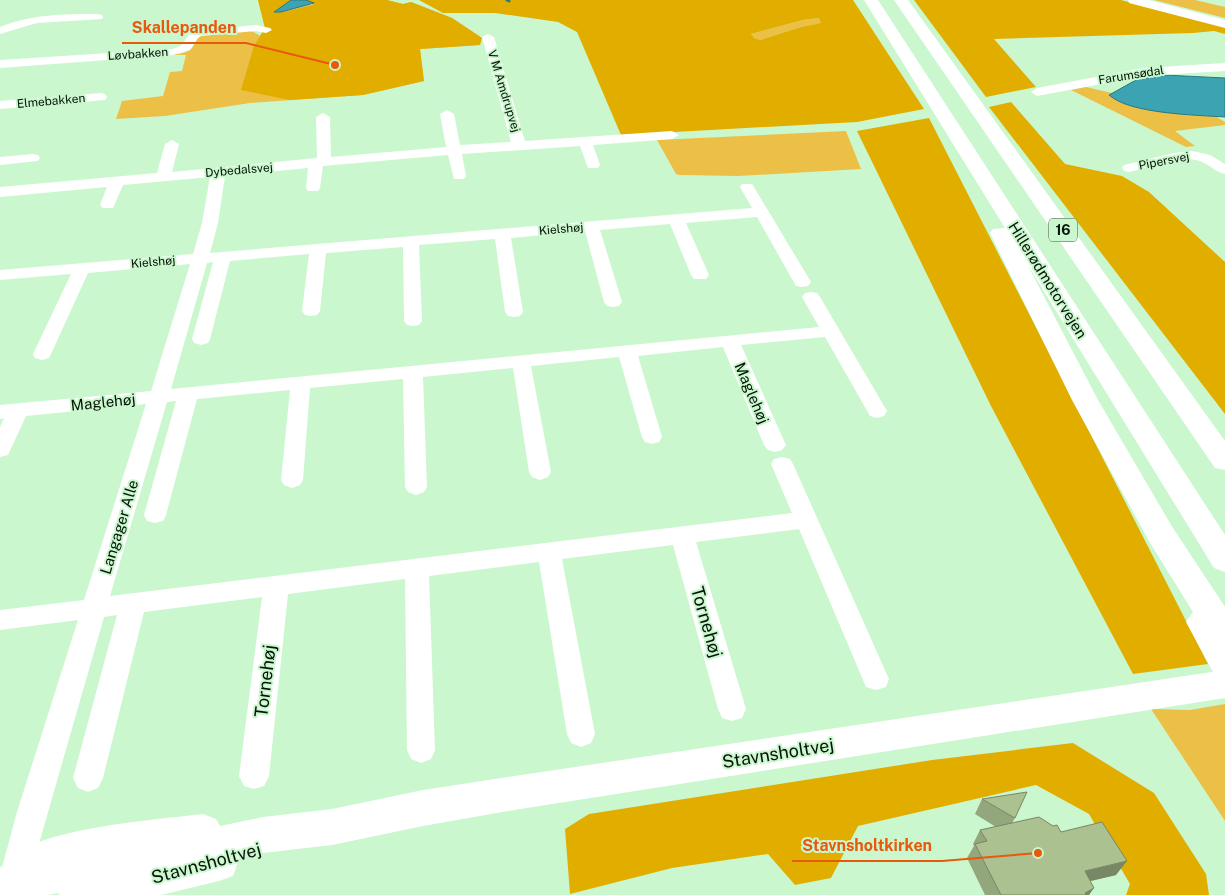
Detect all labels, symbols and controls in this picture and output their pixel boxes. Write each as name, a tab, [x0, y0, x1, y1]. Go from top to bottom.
callout: Skallepanden	[122, 12, 246, 43]
text: Skallepanden	[132, 18, 236, 37]
street label: Løvbakken	[107, 45, 169, 63]
street label: V M Amdrupvej	[485, 48, 523, 134]
street label: Farumsødal	[1097, 63, 1165, 87]
street label: Elmebakken	[16, 91, 86, 111]
street label: Pipersvej	[1138, 149, 1190, 173]
street label: Dybedalsvej	[205, 160, 273, 180]
road number: 16	[1049, 218, 1077, 242]
street label: Hillerødmotorvejen	[1005, 219, 1091, 341]
street label: Kielshøj	[538, 220, 584, 238]
street label: Kielshøj	[130, 253, 176, 271]
street label: Maglehøj	[731, 360, 773, 426]
street label: Maglehøj	[70, 390, 136, 414]
street label: Langager Alle	[97, 478, 141, 576]
street label: Tornehøj	[687, 584, 727, 660]
street label: Tornehøj	[250, 644, 280, 718]
street label: Stavnsholtvej	[721, 734, 835, 772]
callout: Stavnsholtkirken	[792, 830, 942, 861]
text: Stavnsholtkirken	[802, 836, 932, 855]
street label: Stavnsholtvej	[149, 838, 263, 888]

